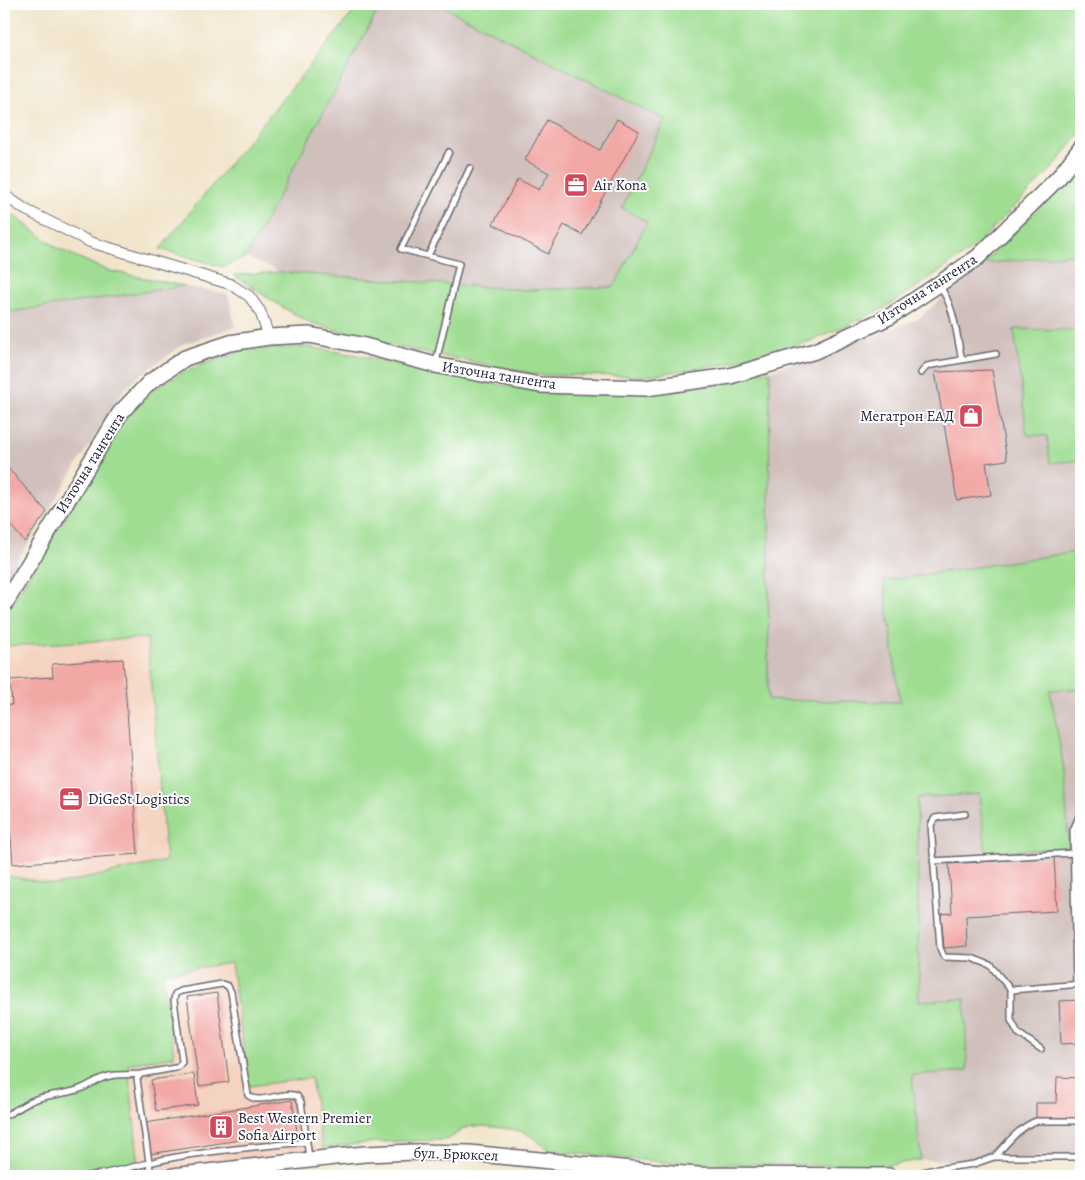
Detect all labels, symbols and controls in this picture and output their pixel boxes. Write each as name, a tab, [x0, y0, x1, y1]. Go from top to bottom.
office icon: Air Kona	[563, 172, 589, 198]
place label: Air Kona	[593, 175, 647, 195]
street label: Източна тангента	[873, 249, 981, 329]
street label: Източна тангента	[440, 356, 558, 394]
shop icon: Мегатрон ЕАД	[958, 403, 984, 429]
place label: Мегатрон ЕАД	[860, 406, 954, 426]
street label: Източна тангента	[51, 409, 129, 517]
office icon: DiGeSt Logistics	[58, 786, 84, 812]
place label: DiGeSt Logistics	[88, 789, 190, 809]
place label: Best Western Premier Sofia Airport	[238, 1108, 372, 1145]
building icon: Best Western Premier Sofia Airport	[208, 1114, 234, 1140]
street label: бул. Брюксел	[413, 1143, 499, 1165]

